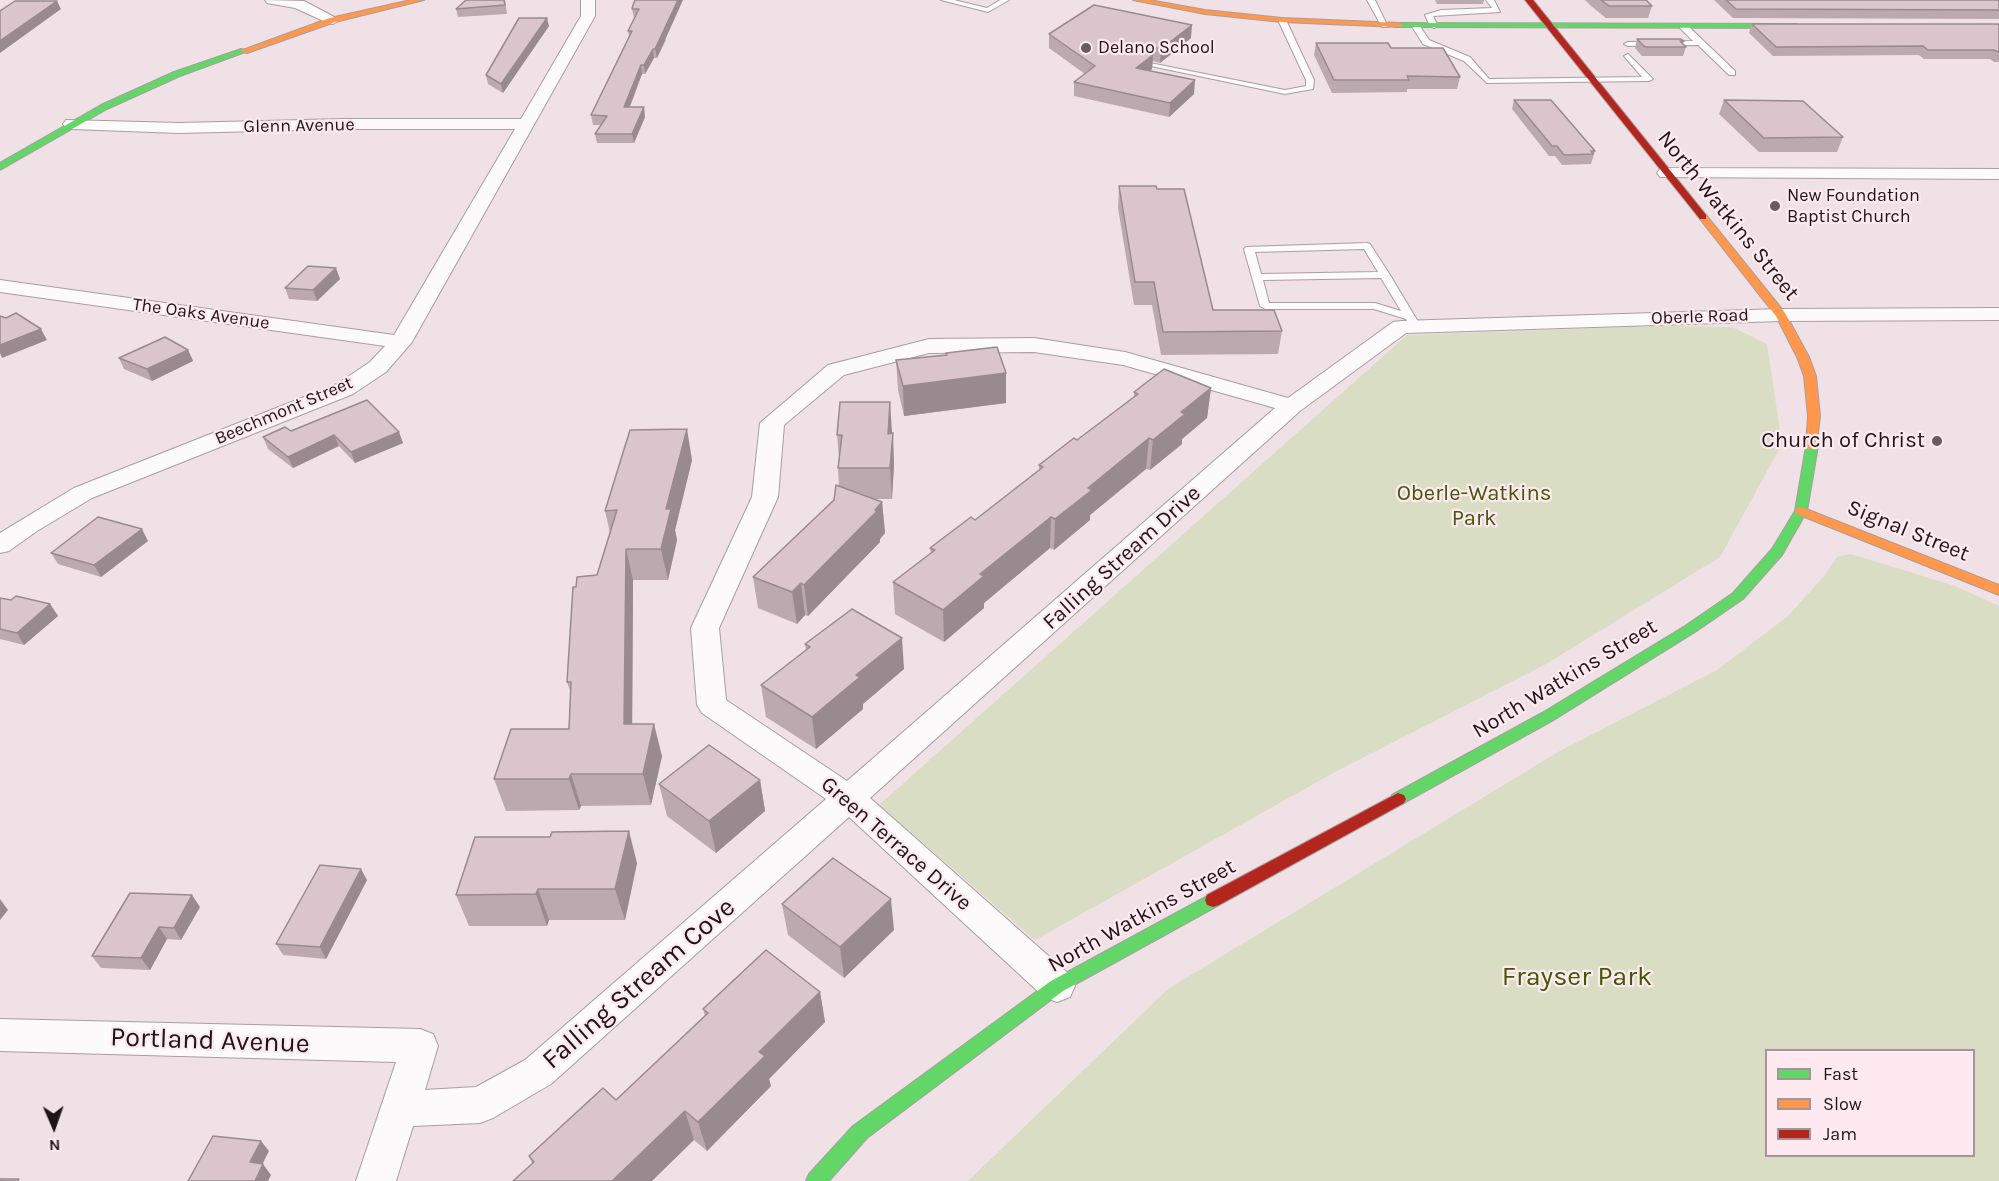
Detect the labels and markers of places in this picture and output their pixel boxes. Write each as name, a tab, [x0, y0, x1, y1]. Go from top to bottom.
place label: Delano School	[1098, 37, 1215, 59]
marker: Delano School	[1079, 41, 1093, 55]
place label: New Foundation Baptist Church	[1787, 185, 1920, 228]
marker: New Foundation Baptist Church	[1768, 199, 1782, 213]
place label: Church of Christ	[1761, 428, 1925, 454]
marker: Church of Christ	[1930, 434, 1944, 448]

